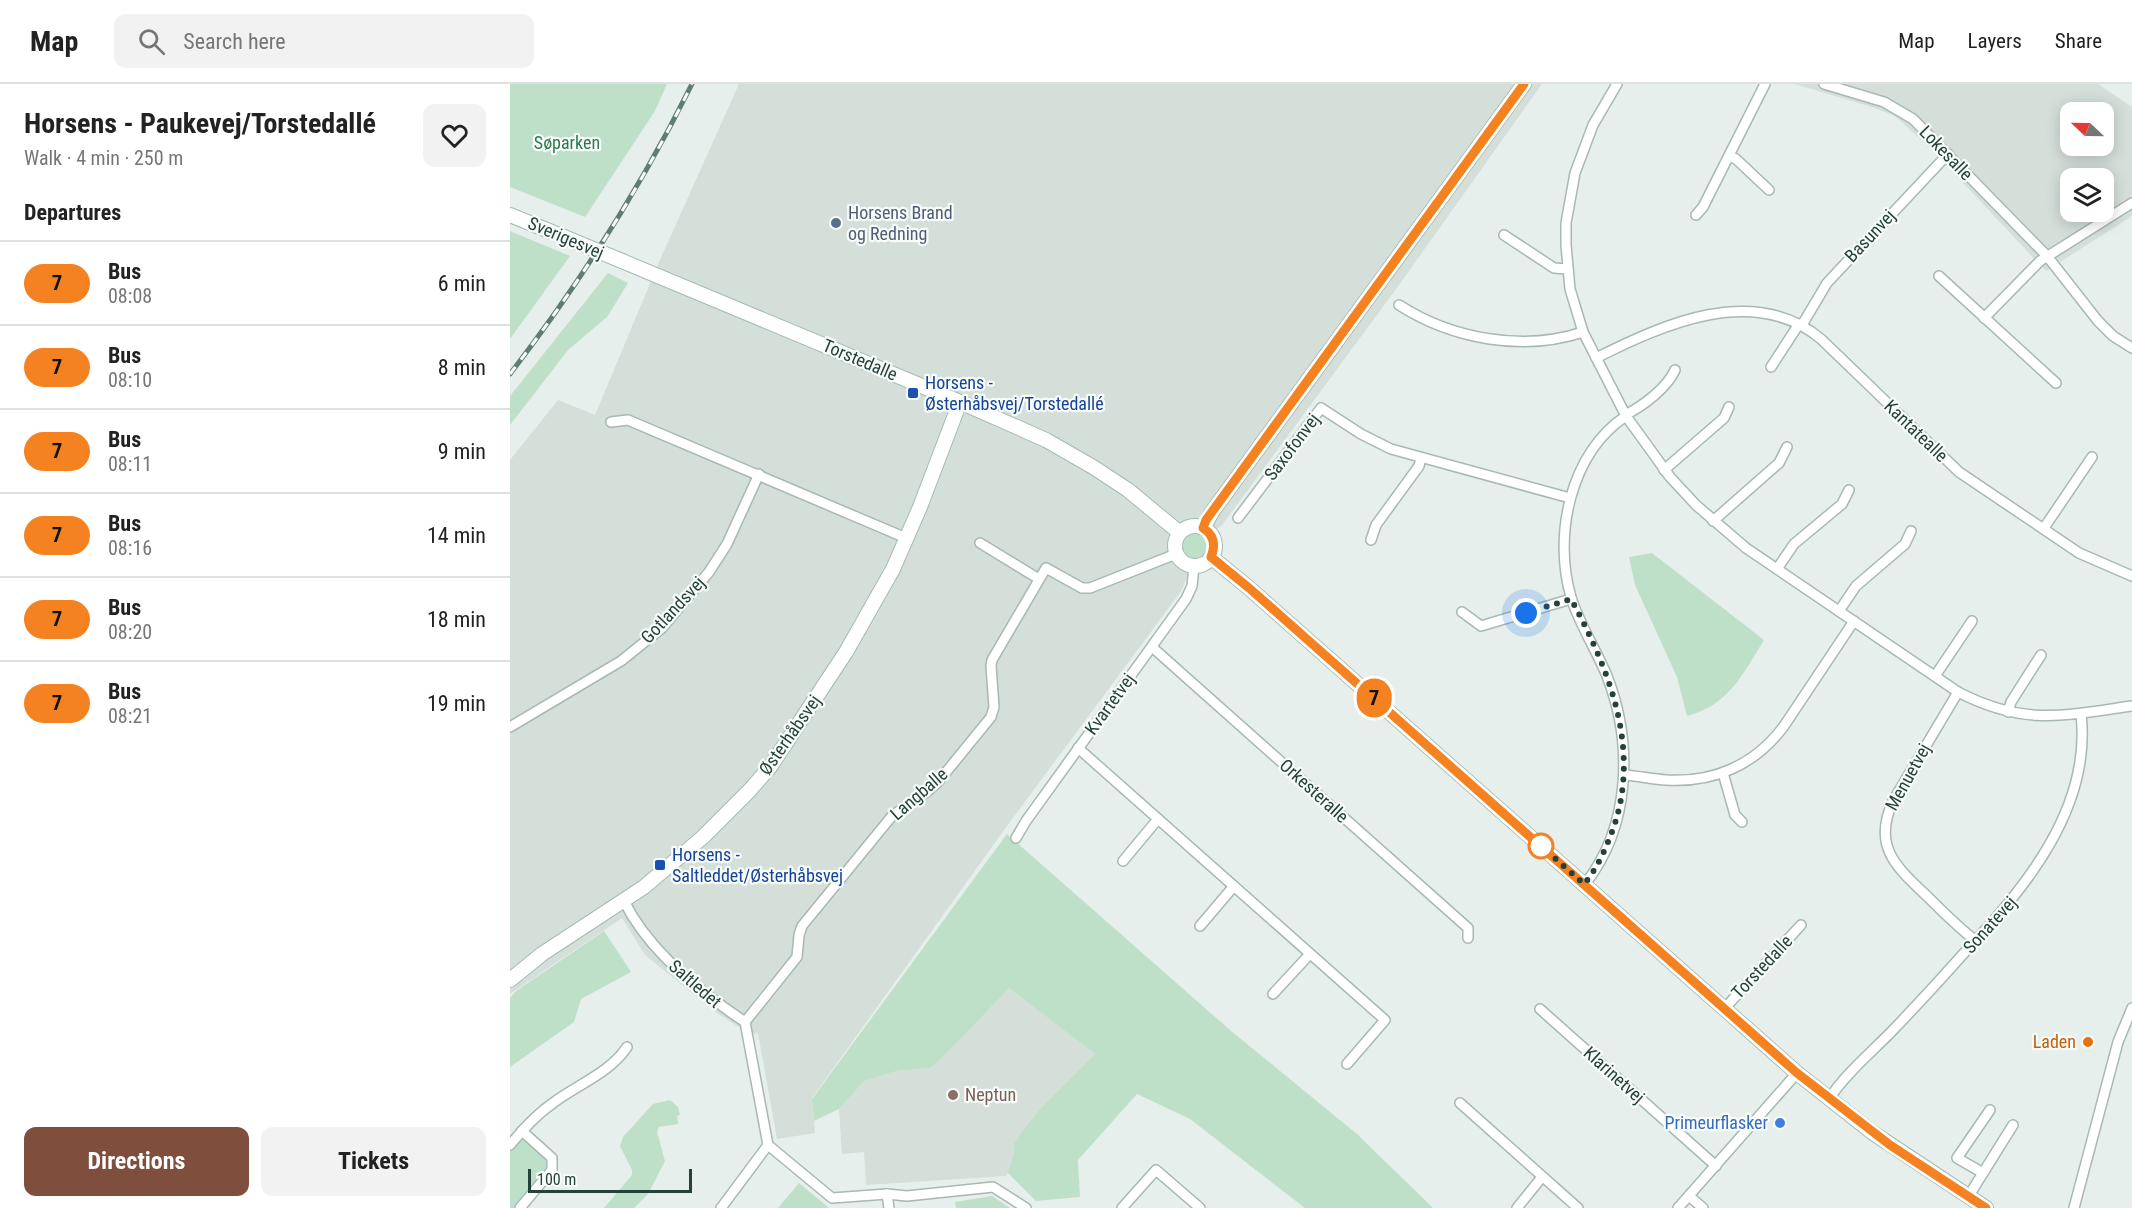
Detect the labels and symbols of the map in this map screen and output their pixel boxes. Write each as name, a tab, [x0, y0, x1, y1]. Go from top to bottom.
north arrow	[2060, 102, 2114, 156]
street label: Lokesalle	[1915, 121, 1977, 184]
park label: Søparken	[534, 132, 600, 153]
place label: Horsens Brand og Redning	[848, 202, 953, 244]
street label: Basunvej	[1840, 205, 1899, 266]
street label: Sverigesvej	[525, 212, 607, 263]
marker: Horsens Brand og Redning	[829, 216, 843, 230]
street label: Torstedalle	[820, 334, 901, 385]
place label: Horsens - Østerhåbsvej/Torstedallé	[925, 372, 1104, 414]
marker: Horsens - Østerhåbsvej/Torstedallé	[906, 386, 920, 400]
street label: Kantatealle	[1880, 395, 1952, 466]
street label: Saxofonvej	[1260, 409, 1324, 484]
street label: Gotlandsvej	[636, 572, 709, 647]
your location	[1511, 598, 1541, 628]
street label: Kvartetvej	[1080, 669, 1139, 738]
line badge: 7	[1354, 678, 1394, 718]
street label: Østerhåbsvej	[754, 691, 825, 779]
street label: Menuetvej	[1881, 740, 1935, 814]
street label: Orkesteralle	[1276, 754, 1353, 827]
street label: Langballe	[886, 763, 952, 824]
unlabelled marker	[1528, 833, 1554, 859]
place label: Horsens - Saltleddet/Østerhåbsvej	[672, 844, 843, 886]
marker: Horsens - Saltleddet/Østerhåbsvej	[653, 858, 667, 872]
street label: Sonatevej	[1959, 892, 2021, 957]
street label: Torstedalle	[1727, 931, 1796, 1003]
street label: Saltledet	[665, 955, 726, 1012]
place label: Laden	[2033, 1031, 2076, 1052]
marker: Laden	[2081, 1035, 2095, 1049]
street label: Klarinetvej	[1580, 1042, 1649, 1107]
place label: Neptun	[965, 1084, 1016, 1105]
marker: Neptun	[946, 1088, 960, 1102]
place label: Primeurflasker	[1664, 1112, 1769, 1133]
marker: Primeurflasker	[1773, 1116, 1787, 1130]
scale bar	[528, 1166, 692, 1194]

